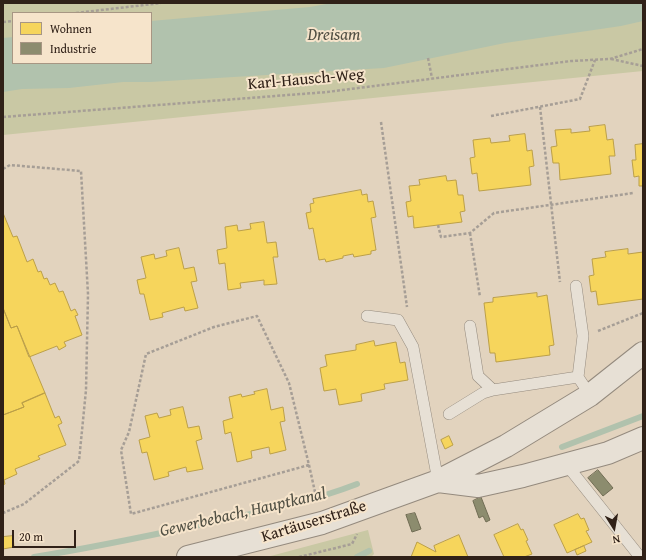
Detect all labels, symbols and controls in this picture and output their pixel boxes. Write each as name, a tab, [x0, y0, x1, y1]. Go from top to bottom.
legend	[12, 12, 152, 64]
text: Wohnen	[50, 20, 92, 37]
water label: Dreisam	[307, 26, 361, 46]
text: Industrie	[50, 40, 96, 57]
street label: Karl-Hausch-Weg	[247, 65, 365, 95]
water label: Gewerbebach, Hauptkanal	[158, 484, 328, 542]
street label: Kartäuserstraße	[259, 497, 369, 547]
north arrow	[594, 508, 634, 548]
scale bar	[14, 522, 78, 548]
text: 20 m	[19, 528, 43, 545]
text: N	[611, 531, 621, 548]

